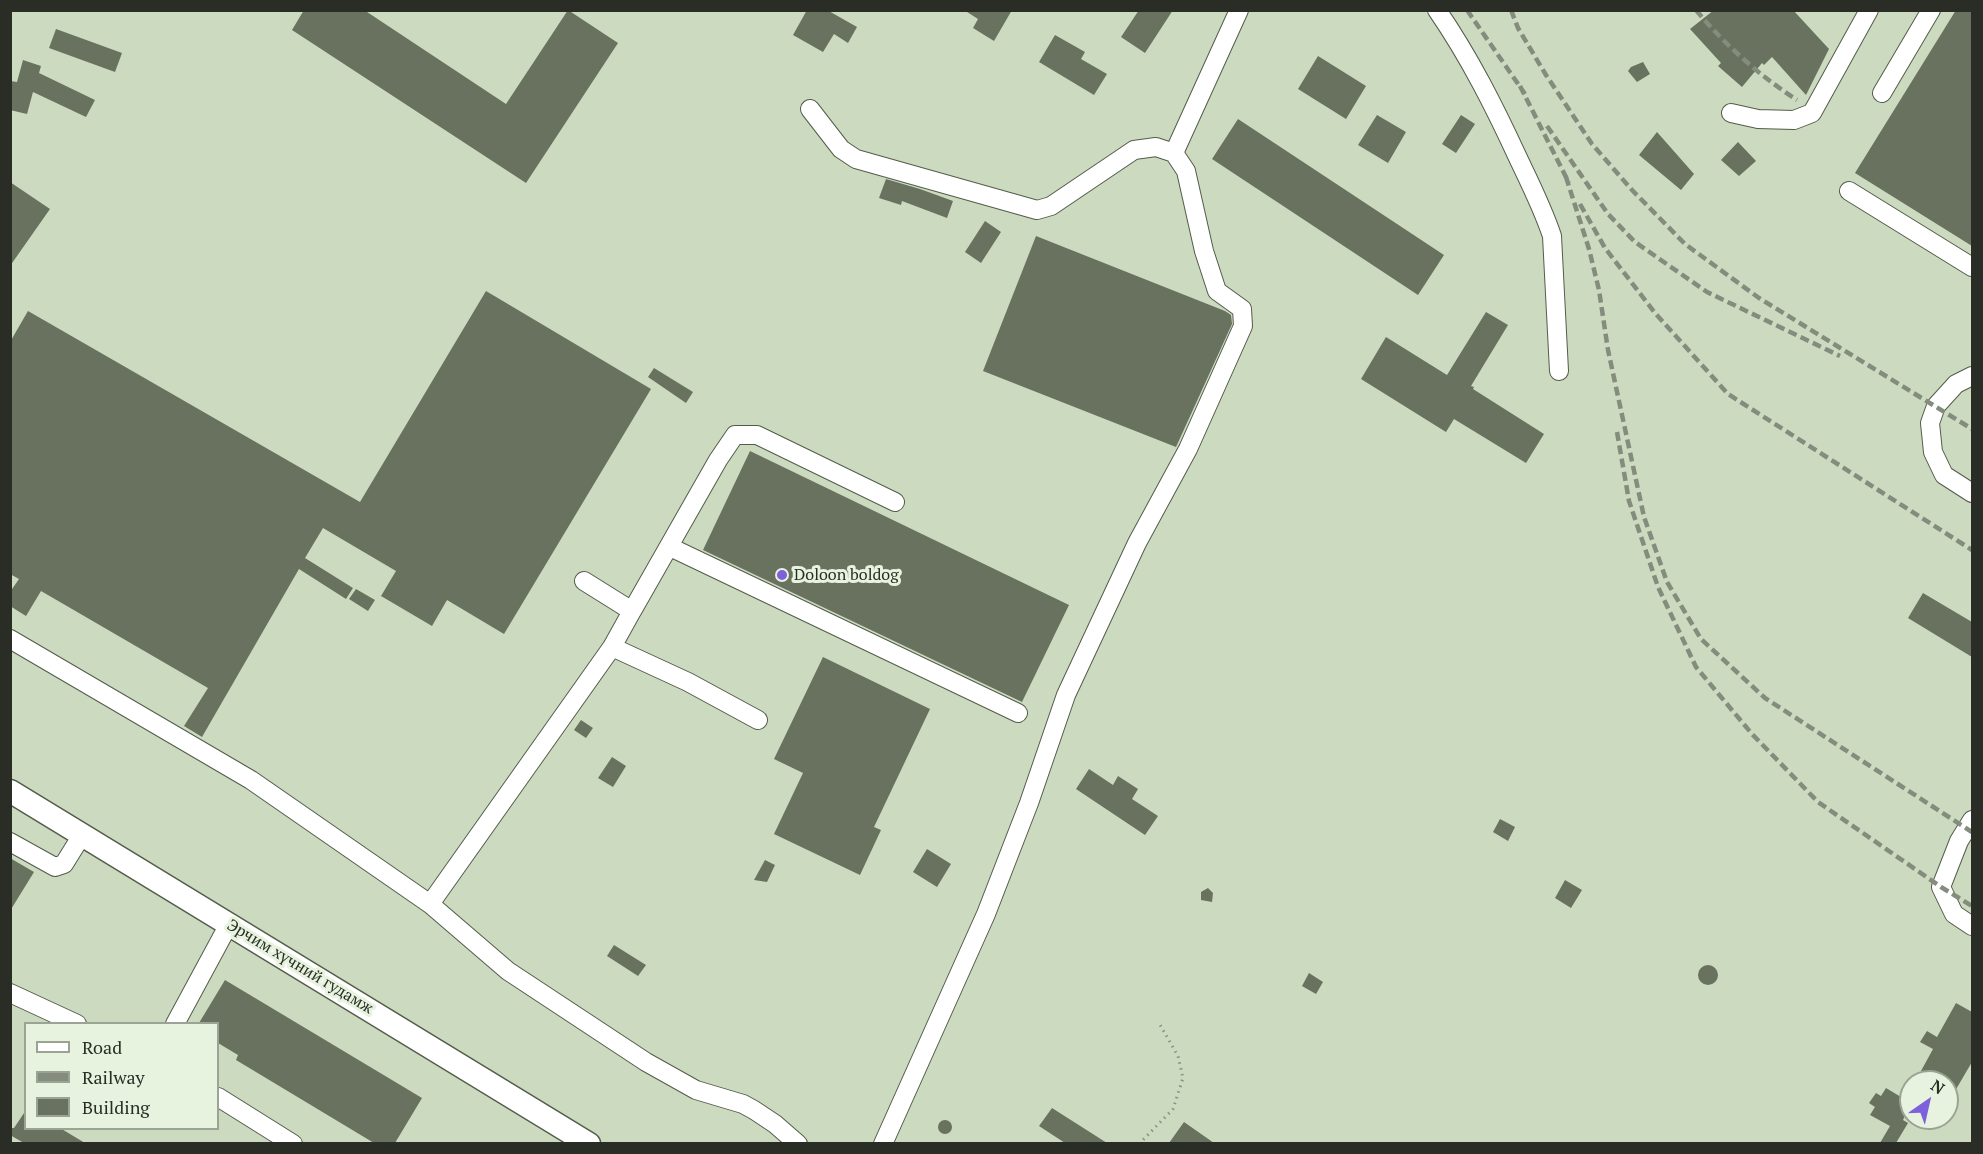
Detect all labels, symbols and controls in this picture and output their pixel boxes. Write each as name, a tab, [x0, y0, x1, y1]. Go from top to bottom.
place label: Doloon boldog	[794, 565, 899, 585]
marker: Doloon boldog	[775, 568, 789, 582]
street label: Эрчим хүчний гудамж	[223, 916, 377, 1018]
legend	[24, 1022, 219, 1130]
text: Road	[82, 1035, 122, 1059]
text: Railway	[82, 1065, 145, 1089]
north arrow	[1899, 1070, 1959, 1130]
text: N	[1927, 1074, 1949, 1099]
text: Building	[82, 1095, 150, 1119]

